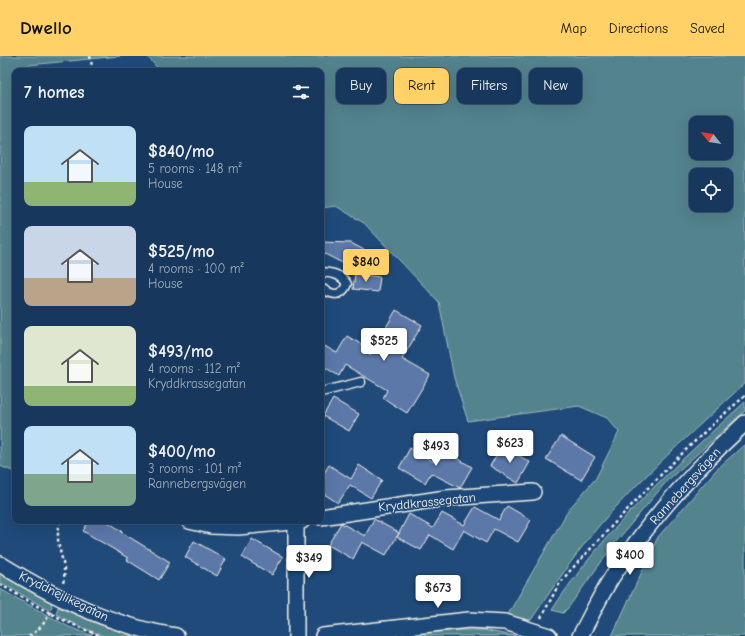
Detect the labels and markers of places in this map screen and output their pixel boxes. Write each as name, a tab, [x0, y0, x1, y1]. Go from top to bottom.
pin: $840	[342, 249, 390, 283]
pin: $525	[360, 328, 408, 362]
pin: $623	[486, 430, 534, 464]
pin: $493	[412, 433, 460, 467]
pin: $400	[606, 542, 654, 576]
pin: $349	[285, 545, 333, 579]
pin: $673	[414, 575, 462, 609]

